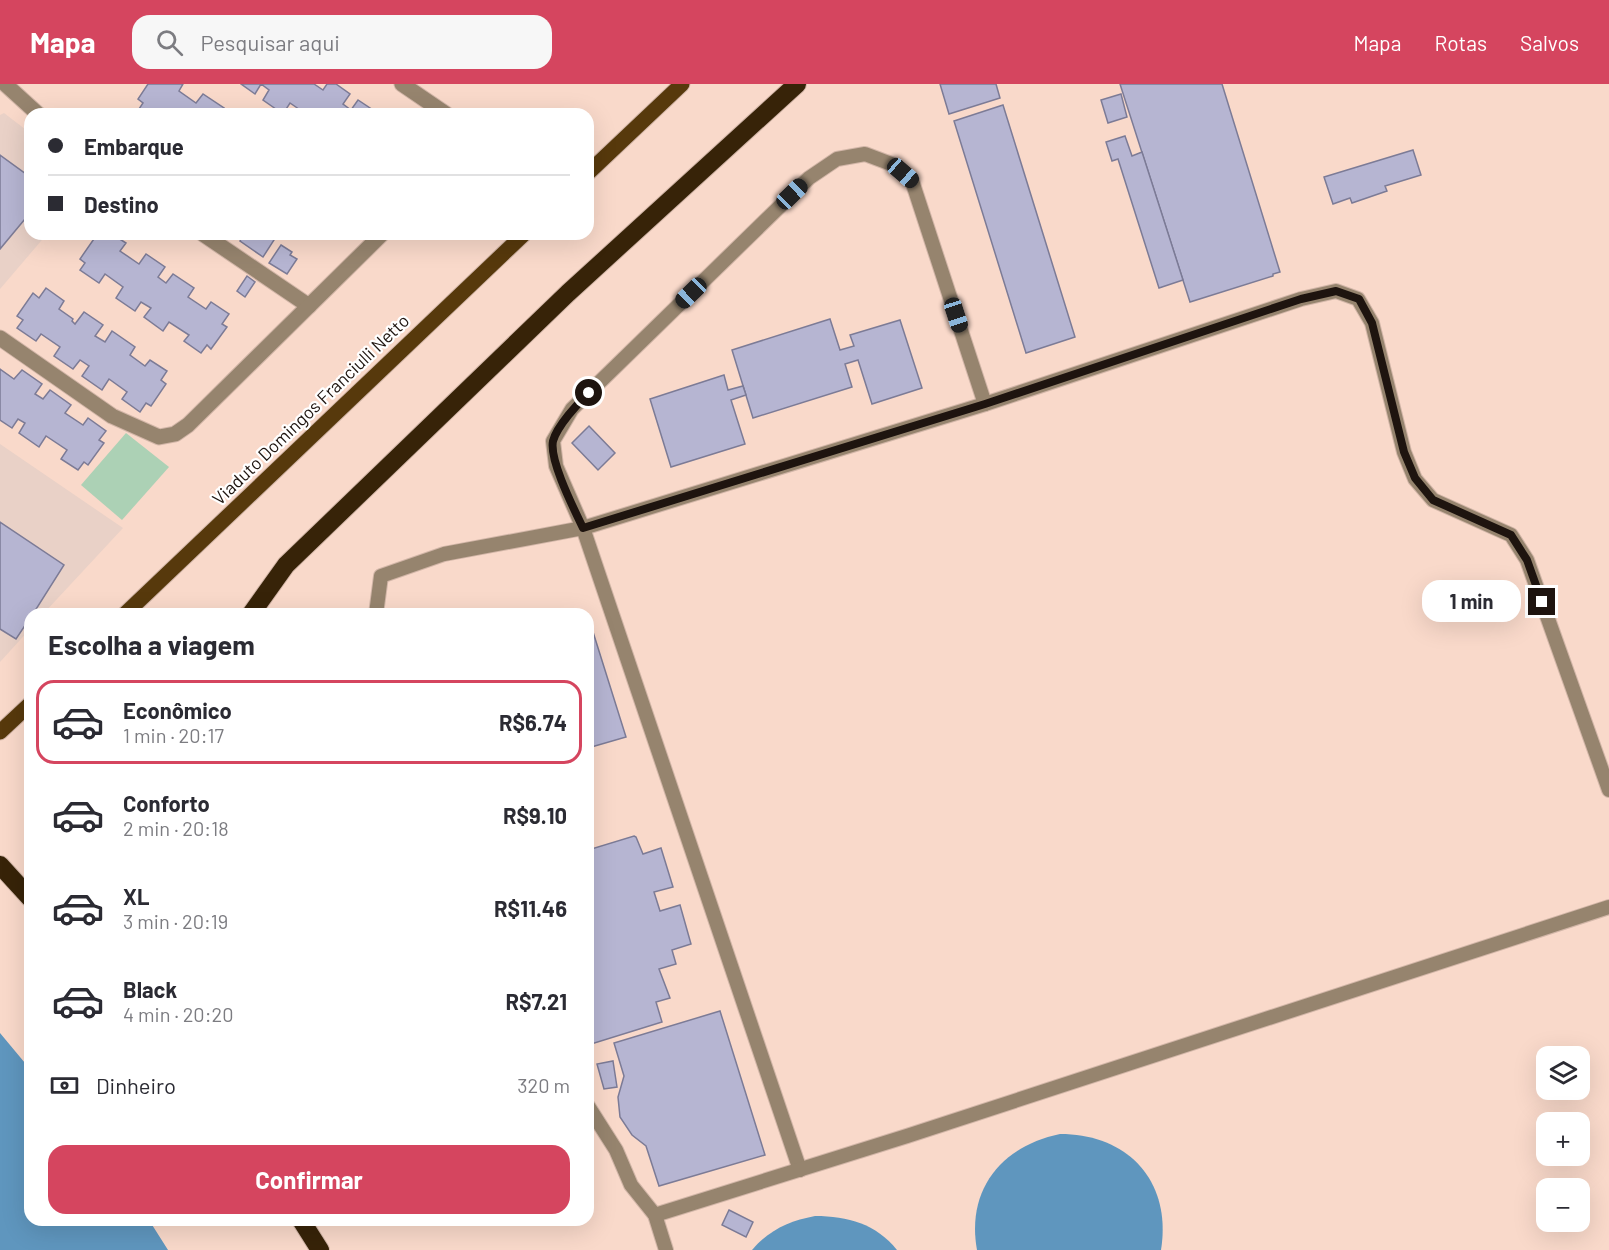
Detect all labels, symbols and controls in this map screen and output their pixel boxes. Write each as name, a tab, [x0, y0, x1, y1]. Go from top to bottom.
search box	[132, 15, 552, 69]
text: Mapa	[30, 25, 96, 59]
icon: search	[153, 26, 186, 59]
text: Pesquisar aqui	[201, 29, 340, 55]
text: Mapa	[1353, 30, 1401, 55]
text: Rotas	[1434, 30, 1487, 55]
text: Salvos	[1520, 30, 1579, 55]
text: Embarque	[84, 133, 184, 159]
car	[884, 154, 922, 192]
car	[773, 175, 811, 213]
text: Destino	[84, 191, 159, 217]
car	[672, 274, 710, 312]
car	[942, 295, 970, 335]
street label: Viaduto Domingos Franciulli Netto	[207, 309, 413, 509]
route start	[575, 379, 602, 406]
callout: 1 min	[1422, 581, 1521, 623]
route end	[1528, 588, 1555, 615]
text: 1 min	[1450, 589, 1493, 613]
text: Escolha a viagem	[48, 628, 255, 660]
icon: car	[51, 695, 105, 749]
text: Econômico	[123, 697, 232, 723]
text: R$6.74	[499, 709, 567, 735]
text: 1 min · 20:17	[123, 723, 224, 747]
icon: car	[51, 788, 105, 842]
text: Conforto	[123, 790, 210, 816]
text: R$9.10	[503, 802, 567, 828]
text: 2 min · 20:18	[123, 816, 229, 840]
icon: car	[51, 881, 105, 935]
text: XL	[123, 883, 149, 909]
text: R$11.46	[494, 895, 567, 921]
text: 3 min · 20:19	[123, 909, 228, 933]
icon: car	[51, 974, 105, 1028]
text: Black	[123, 976, 177, 1002]
text: R$7.21	[506, 988, 567, 1014]
text: 4 min · 20:20	[123, 1002, 233, 1026]
map controls	[1536, 1046, 1590, 1232]
button: layers	[1536, 1046, 1590, 1100]
icon: cash	[48, 1069, 81, 1102]
text: Dinheiro	[96, 1072, 176, 1098]
text: 320 m	[517, 1073, 570, 1097]
button: +	[1536, 1112, 1590, 1166]
button: Confirmar	[48, 1145, 570, 1214]
button: −	[1536, 1178, 1590, 1232]

